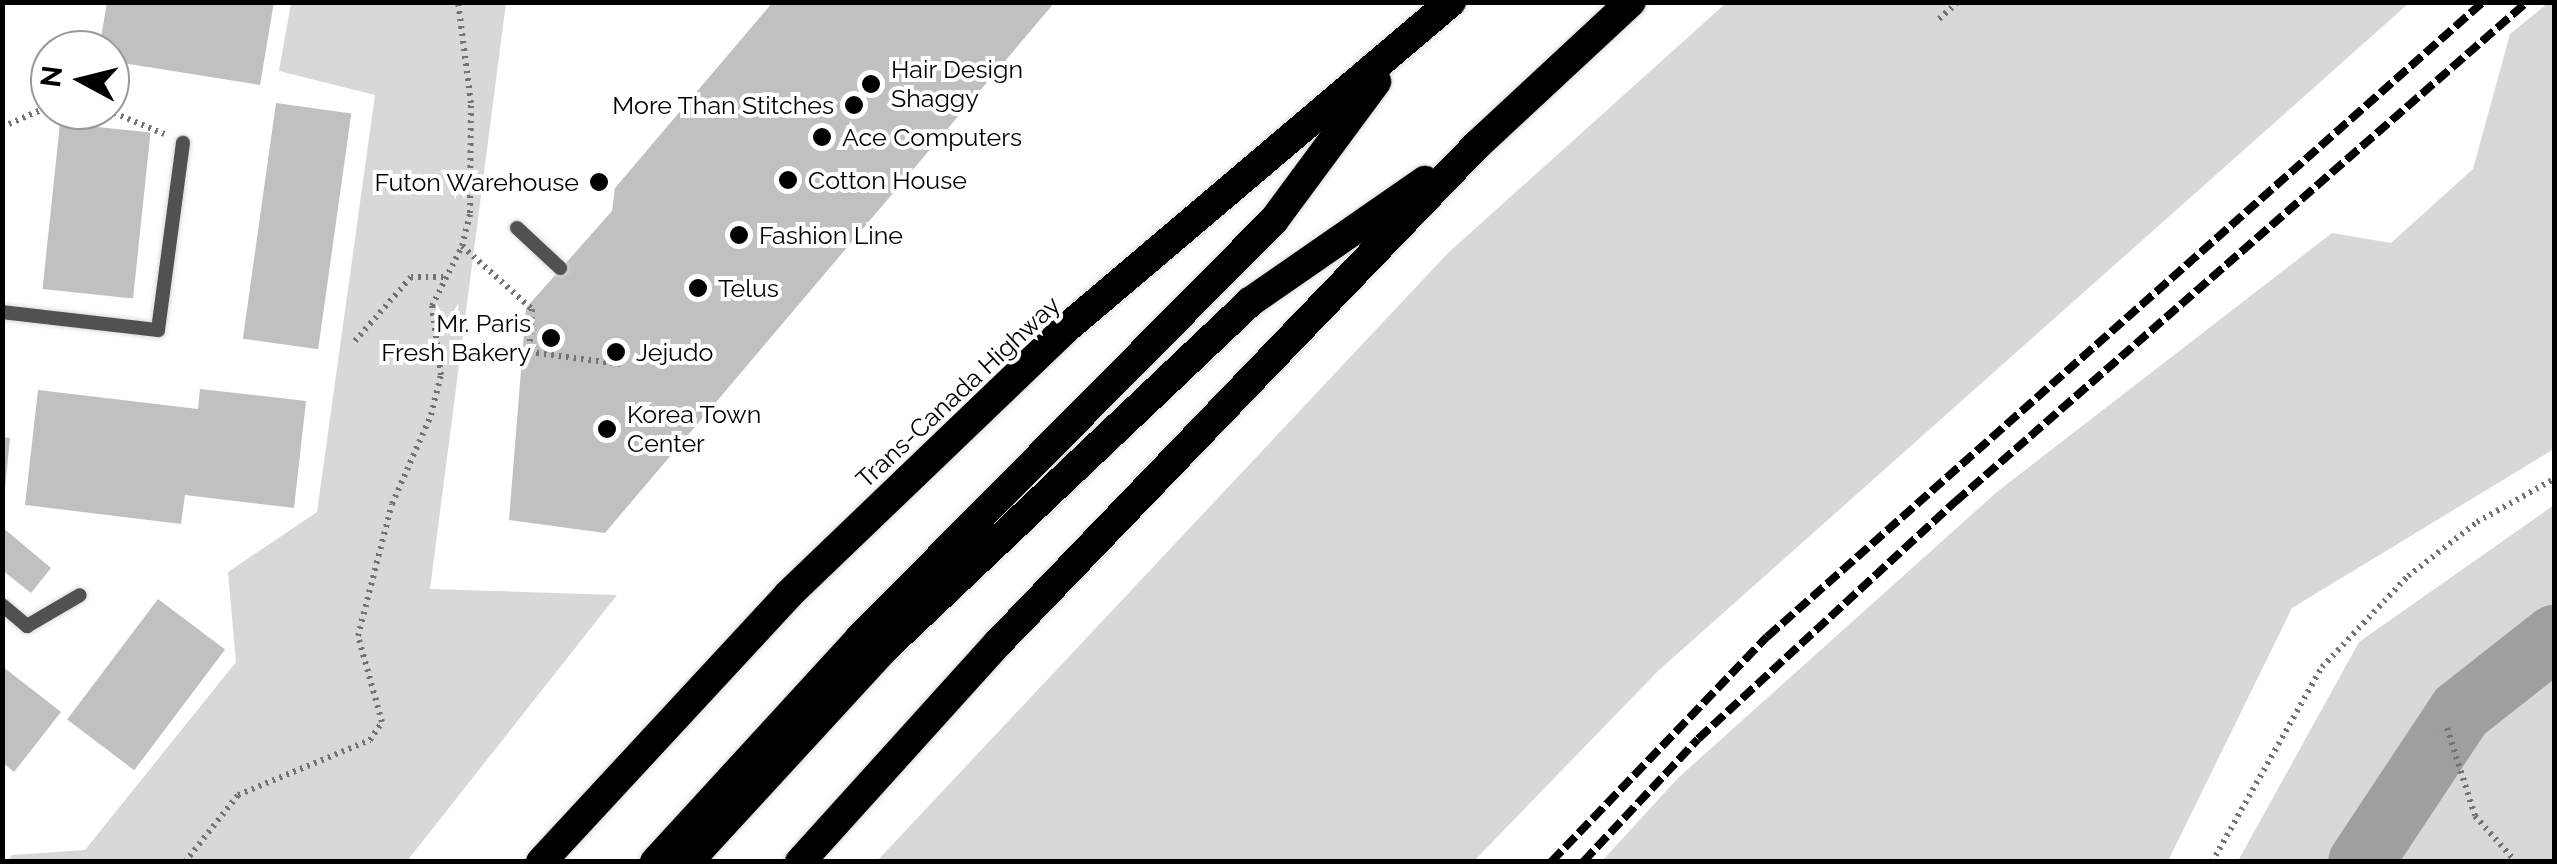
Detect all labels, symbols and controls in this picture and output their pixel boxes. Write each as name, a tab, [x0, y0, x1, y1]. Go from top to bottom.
north arrow	[30, 30, 130, 130]
place label: Hair Design Shaggy	[891, 55, 1024, 114]
text: N	[34, 64, 69, 89]
marker: Hair Design Shaggy	[860, 73, 882, 95]
place label: More Than Stitches	[612, 90, 834, 120]
marker: More Than Stitches	[843, 94, 865, 116]
place label: Ace Computers	[842, 122, 1022, 152]
marker: Ace Computers	[811, 126, 833, 148]
place label: Cotton House	[808, 165, 967, 195]
place label: Futon Warehouse	[374, 167, 579, 197]
marker: Cotton House	[777, 169, 799, 191]
marker: Futon Warehouse	[588, 171, 610, 193]
place label: Fashion Line	[759, 220, 903, 250]
marker: Fashion Line	[728, 224, 750, 246]
place label: Telus	[718, 273, 779, 303]
marker: Telus	[687, 277, 709, 299]
street label: Trans-Canada Highway	[850, 290, 1066, 494]
place label: Mr. Paris Fresh Bakery	[381, 309, 531, 368]
marker: Mr. Paris Fresh Bakery	[540, 327, 562, 349]
place label: Jejudo	[636, 337, 713, 367]
marker: Jejudo	[605, 341, 627, 363]
place label: Korea Town Center	[627, 400, 762, 459]
marker: Korea Town Center	[596, 418, 618, 440]

